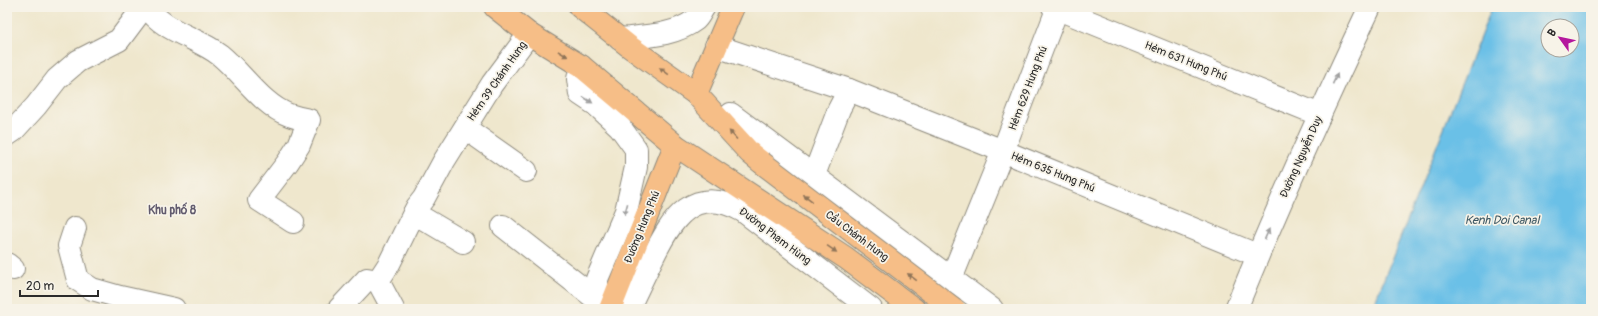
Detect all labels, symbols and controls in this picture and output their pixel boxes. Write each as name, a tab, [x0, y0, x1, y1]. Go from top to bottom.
north arrow	[1540, 18, 1580, 58]
text: B	[1545, 27, 1559, 39]
street label: Hẻm 39 Chánh Hưng	[465, 38, 530, 123]
street label: Hẻm 631 Hưng Phú	[1143, 39, 1229, 83]
street label: Hẻm 629 Hưng Phú	[1006, 44, 1050, 132]
one-way arrow	[557, 51, 569, 58]
one-way arrow	[659, 67, 669, 75]
one-way arrow	[1332, 74, 1338, 85]
one-way arrow	[582, 96, 594, 103]
street label: Đường Nguyễn Duy	[1276, 113, 1325, 200]
one-way arrow	[728, 130, 738, 140]
street label: Hẻm 635 Hưng Phú	[1009, 149, 1097, 195]
street label: Đường Hưng Phú	[622, 189, 662, 265]
one-way arrow	[803, 194, 814, 203]
district label: Khu phố 8	[148, 202, 196, 218]
one-way arrow	[623, 203, 629, 215]
street label: Đường Phạm Hùng	[736, 205, 814, 268]
street label: Cầu Chánh Hưng	[823, 207, 892, 264]
water label: Kenh Doi Canal	[1465, 213, 1540, 228]
one-way arrow	[1264, 229, 1270, 240]
one-way arrow	[827, 245, 837, 253]
scale bar	[20, 272, 98, 298]
one-way arrow	[906, 273, 917, 281]
text: 20 m	[26, 279, 55, 294]

